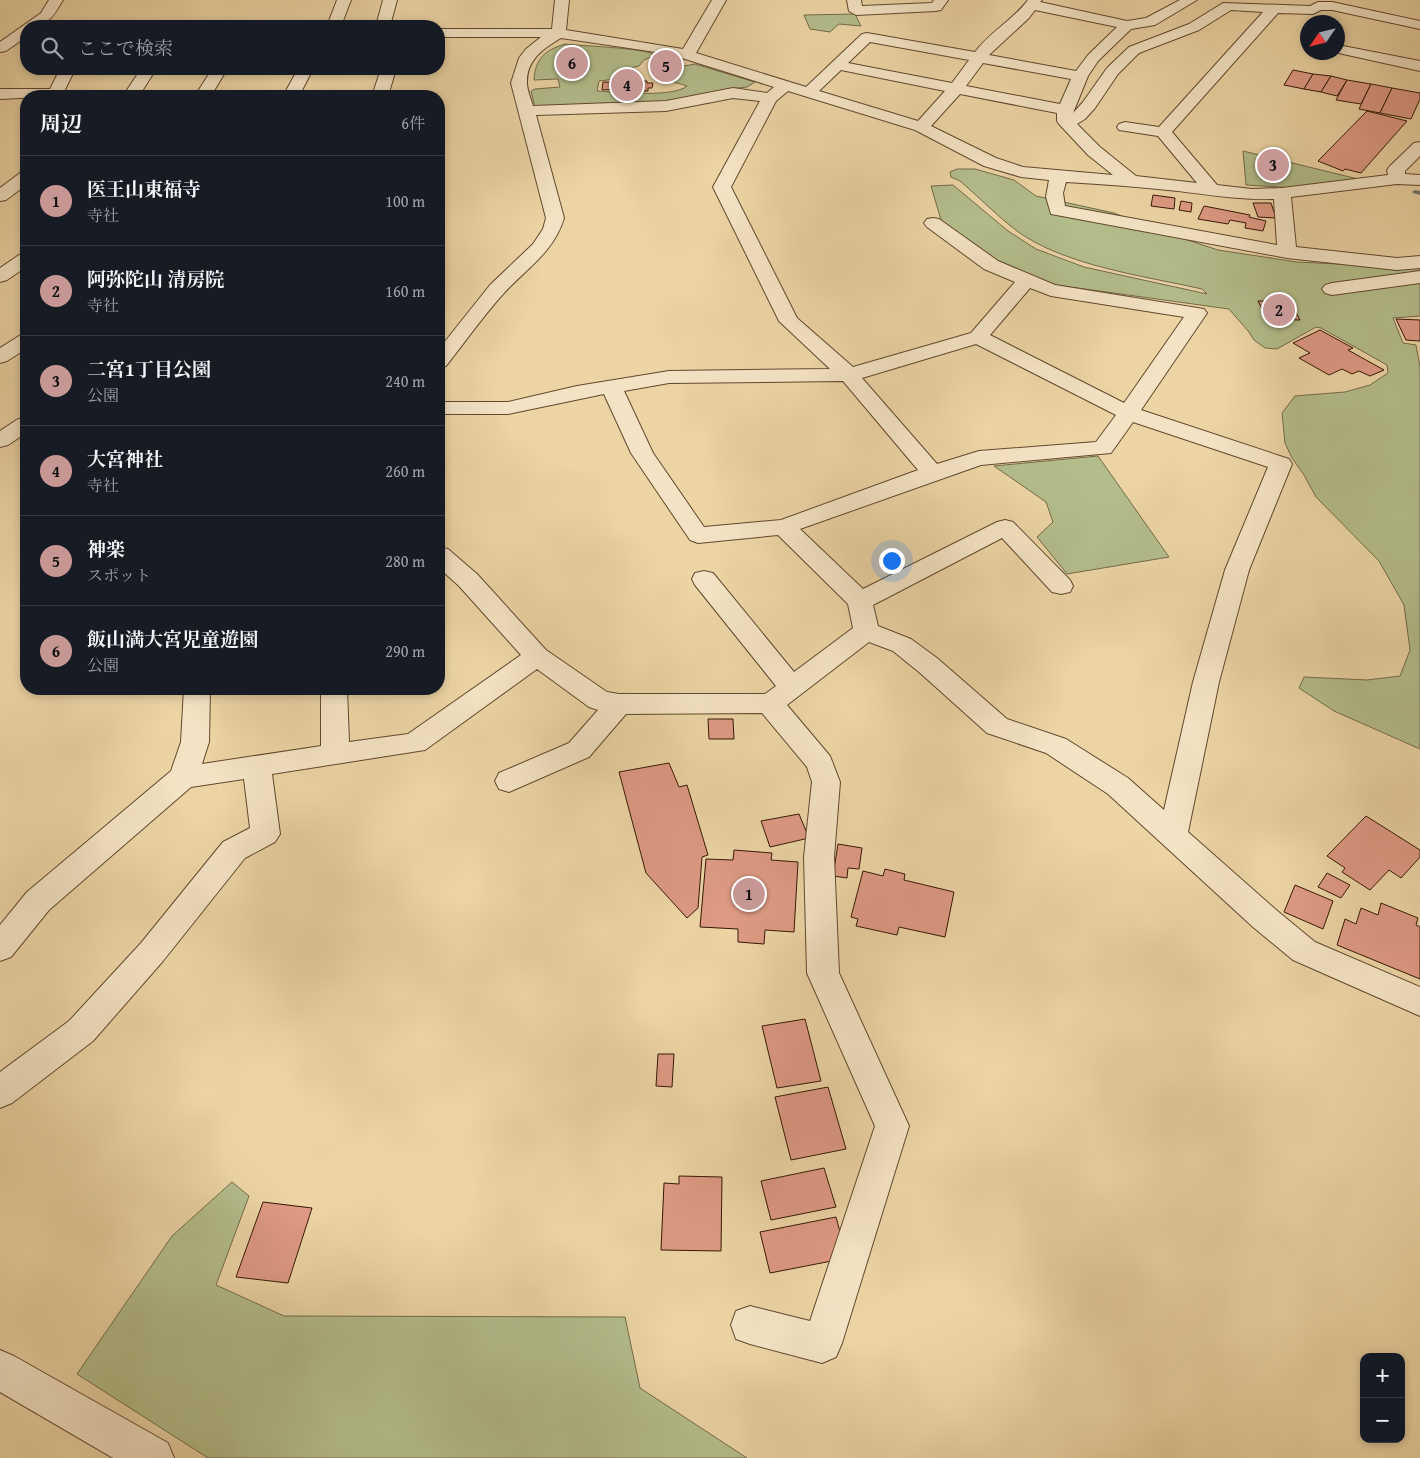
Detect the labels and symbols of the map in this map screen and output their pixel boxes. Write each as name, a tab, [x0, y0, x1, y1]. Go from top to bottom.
north arrow	[1300, 15, 1345, 60]
pin: 6	[556, 44, 588, 82]
pin: 5	[650, 47, 682, 85]
pin: 4	[611, 66, 643, 104]
pin: 3	[1257, 146, 1289, 184]
pin: 2	[1263, 291, 1295, 329]
your location	[879, 548, 905, 574]
pin: 1	[733, 875, 765, 913]

